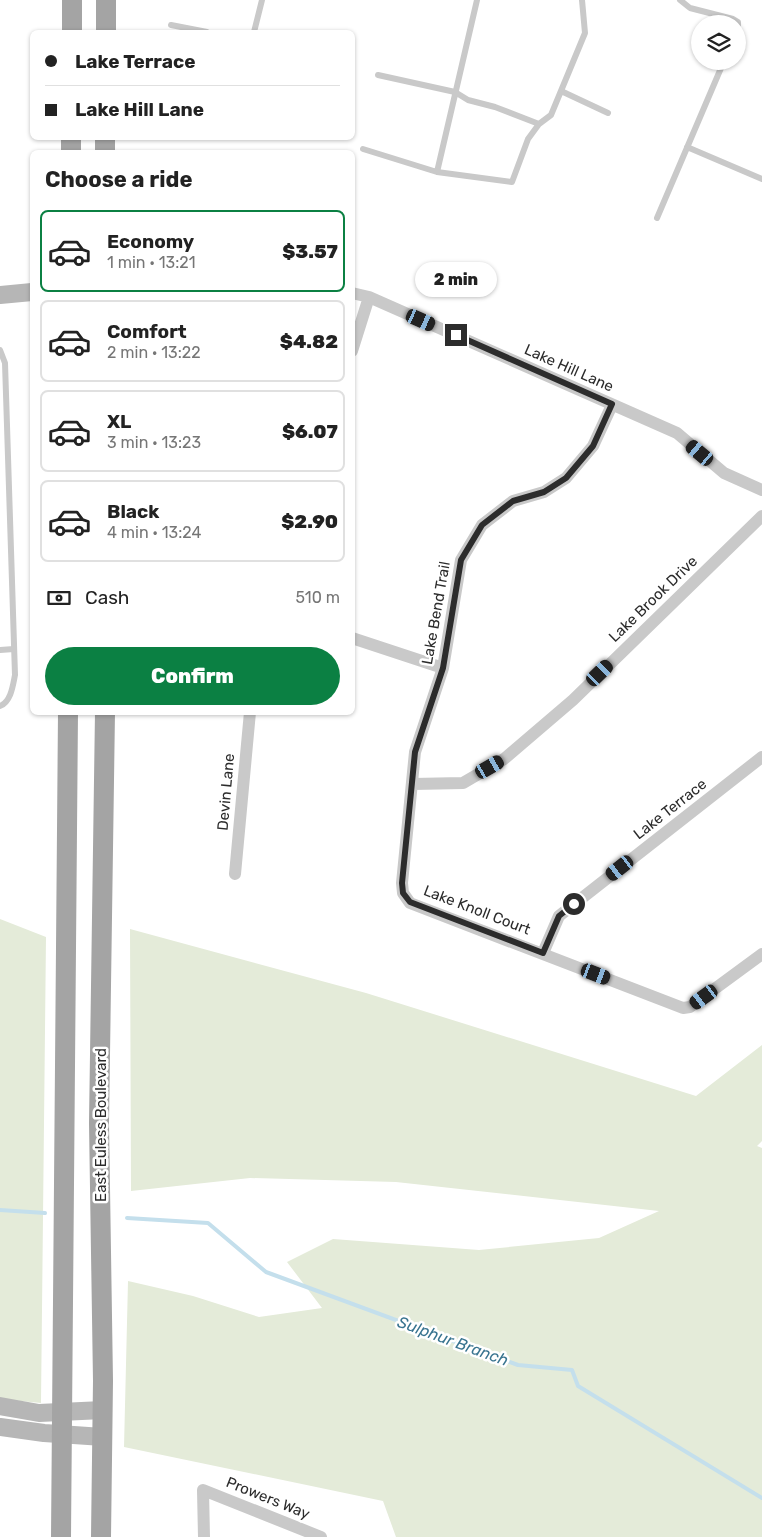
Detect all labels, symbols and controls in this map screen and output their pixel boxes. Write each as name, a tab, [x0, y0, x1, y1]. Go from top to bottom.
map controls	[691, 15, 746, 70]
button: layers	[691, 15, 746, 70]
text: Lake Terrace	[75, 50, 196, 73]
text: Lake Hill Lane	[75, 98, 204, 121]
text: Choose a ride	[45, 166, 192, 193]
icon: car	[47, 229, 92, 274]
text: Economy	[107, 230, 194, 253]
text: $3.57	[282, 240, 338, 263]
text: 1 min · 13:21	[107, 253, 195, 272]
callout: 2 min	[415, 262, 497, 298]
text: 2 min	[434, 270, 478, 289]
car	[404, 307, 437, 333]
icon: car	[47, 319, 92, 364]
text: Comfort	[107, 320, 187, 343]
route end	[445, 324, 467, 346]
text: $4.82	[280, 330, 338, 353]
street label: Lake Hill Lane	[522, 340, 616, 396]
text: 2 min · 13:22	[107, 343, 201, 362]
icon: car	[47, 409, 92, 454]
text: XL	[107, 410, 131, 433]
text: $6.07	[282, 420, 338, 443]
text: 3 min · 13:23	[107, 433, 201, 452]
car	[683, 438, 716, 468]
icon: car	[47, 499, 92, 544]
text: Black	[107, 500, 159, 523]
text: $2.90	[281, 510, 338, 533]
text: 4 min · 13:24	[107, 523, 202, 542]
street label: Lake Brook Drive	[605, 552, 701, 646]
street label: Lake Bend Trail	[418, 560, 454, 666]
icon: cash	[45, 584, 73, 612]
text: Cash	[85, 586, 129, 609]
text: 510 m	[296, 588, 340, 607]
button: Confirm	[45, 647, 340, 705]
car	[583, 657, 616, 689]
street label: Devin Lane	[214, 753, 238, 831]
car	[473, 753, 506, 781]
street label: Lake Terrace	[630, 775, 710, 843]
car	[603, 853, 636, 883]
street label: Lake Knoll Court	[421, 881, 533, 939]
route start	[563, 893, 585, 915]
car	[579, 962, 612, 986]
car	[687, 982, 720, 1012]
street label: East Euless Boulevard	[92, 1048, 110, 1202]
water label: Sulphur Branch	[395, 1312, 511, 1370]
street label: Prowers Way	[224, 1473, 312, 1523]

